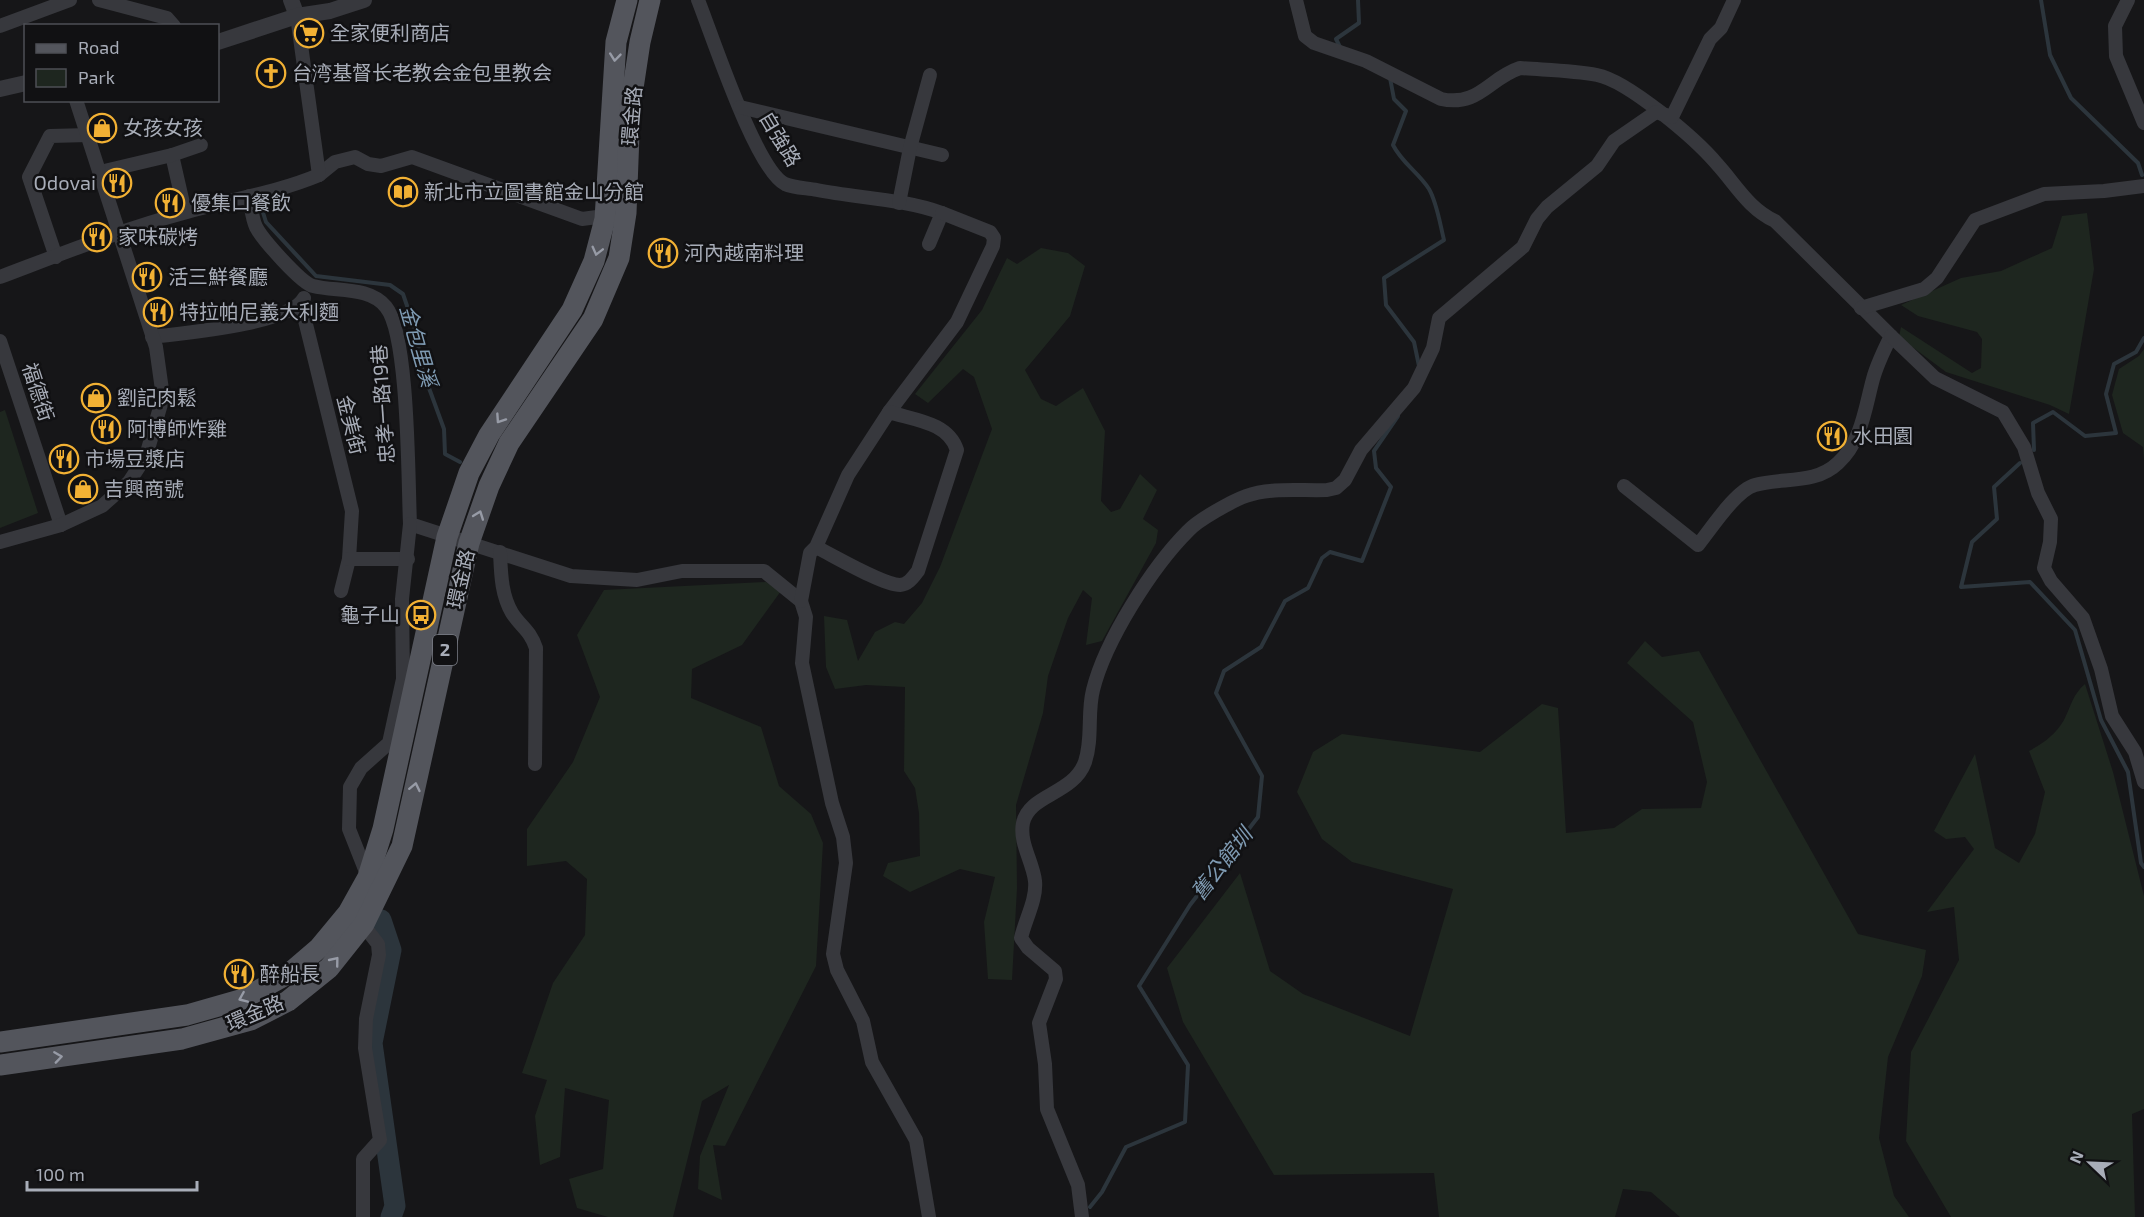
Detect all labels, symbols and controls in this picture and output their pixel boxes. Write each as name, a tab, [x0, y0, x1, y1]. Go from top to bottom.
supermarket icon: 全家便利商店	[293, 17, 325, 49]
place label: 全家便利商店	[330, 20, 450, 44]
legend	[24, 24, 219, 102]
text: Road	[78, 36, 119, 58]
one-way arrow	[609, 53, 622, 62]
church icon: 台湾基督长老教会金包里教会	[255, 57, 287, 89]
place label: 台湾基督长老教会金包里教会	[292, 60, 552, 84]
text: Park	[78, 66, 115, 88]
street label: 環金路	[616, 85, 646, 147]
street label: 自強路	[755, 107, 807, 170]
shop icon: 女孩女孩	[86, 112, 118, 144]
place label: 女孩女孩	[123, 115, 203, 139]
restaurant icon: Odovai	[101, 167, 133, 199]
place label: Odovai	[34, 170, 96, 194]
library icon: 新北市立圖書館金山分館	[387, 176, 419, 208]
place label: 新北市立圖書館金山分館	[424, 179, 644, 203]
restaurant icon: 優集口餐飲	[154, 187, 186, 219]
place label: 優集口餐飲	[191, 190, 291, 214]
restaurant icon: 家味碳烤	[81, 221, 113, 253]
place label: 家味碳烤	[118, 224, 198, 248]
restaurant icon: 河內越南料理	[647, 237, 679, 269]
place label: 河內越南料理	[684, 240, 804, 264]
one-way arrow	[592, 246, 605, 256]
restaurant icon: 活三鮮餐廳	[131, 261, 163, 293]
place label: 活三鮮餐廳	[168, 264, 268, 288]
restaurant icon: 特拉帕尼義大利麵	[142, 296, 174, 328]
place label: 特拉帕尼義大利麵	[179, 299, 339, 323]
water label: 金包里溪	[396, 302, 444, 392]
street label: 忠孝一路19巷	[366, 344, 398, 464]
street label: 福德街	[18, 359, 60, 424]
shop icon: 劉記肉鬆	[80, 382, 112, 414]
place label: 劉記肉鬆	[117, 385, 197, 409]
street label: 金美街	[333, 393, 371, 457]
one-way arrow	[496, 412, 507, 423]
restaurant icon: 阿博師炸雞	[90, 413, 122, 445]
place label: 阿博師炸雞	[127, 416, 227, 440]
restaurant icon: 水田園	[1816, 420, 1848, 452]
place label: 水田園	[1853, 423, 1913, 447]
restaurant icon: 市場豆漿店	[48, 443, 80, 475]
place label: 市場豆漿店	[85, 446, 185, 470]
shop icon: 吉興商號	[67, 473, 99, 505]
place label: 吉興商號	[104, 476, 184, 500]
one-way arrow	[471, 510, 484, 521]
street label: 環金路	[442, 547, 478, 611]
bus stop icon: 龜子山	[405, 599, 437, 631]
place label: 龜子山	[340, 602, 400, 626]
road number: 2	[433, 635, 457, 665]
one-way arrow	[408, 782, 421, 792]
water label: 舊公館圳	[1185, 820, 1258, 904]
one-way arrow	[327, 957, 338, 968]
restaurant icon: 醉船長	[223, 958, 255, 990]
place label: 醉船長	[260, 961, 320, 985]
street label: 環金路	[222, 989, 287, 1035]
one-way arrow	[239, 991, 250, 1003]
one-way arrow	[53, 1051, 63, 1063]
north arrow	[2060, 1133, 2120, 1193]
text: N	[2065, 1148, 2087, 1166]
scale bar	[27, 1154, 196, 1192]
text: 100 m	[36, 1163, 85, 1185]

